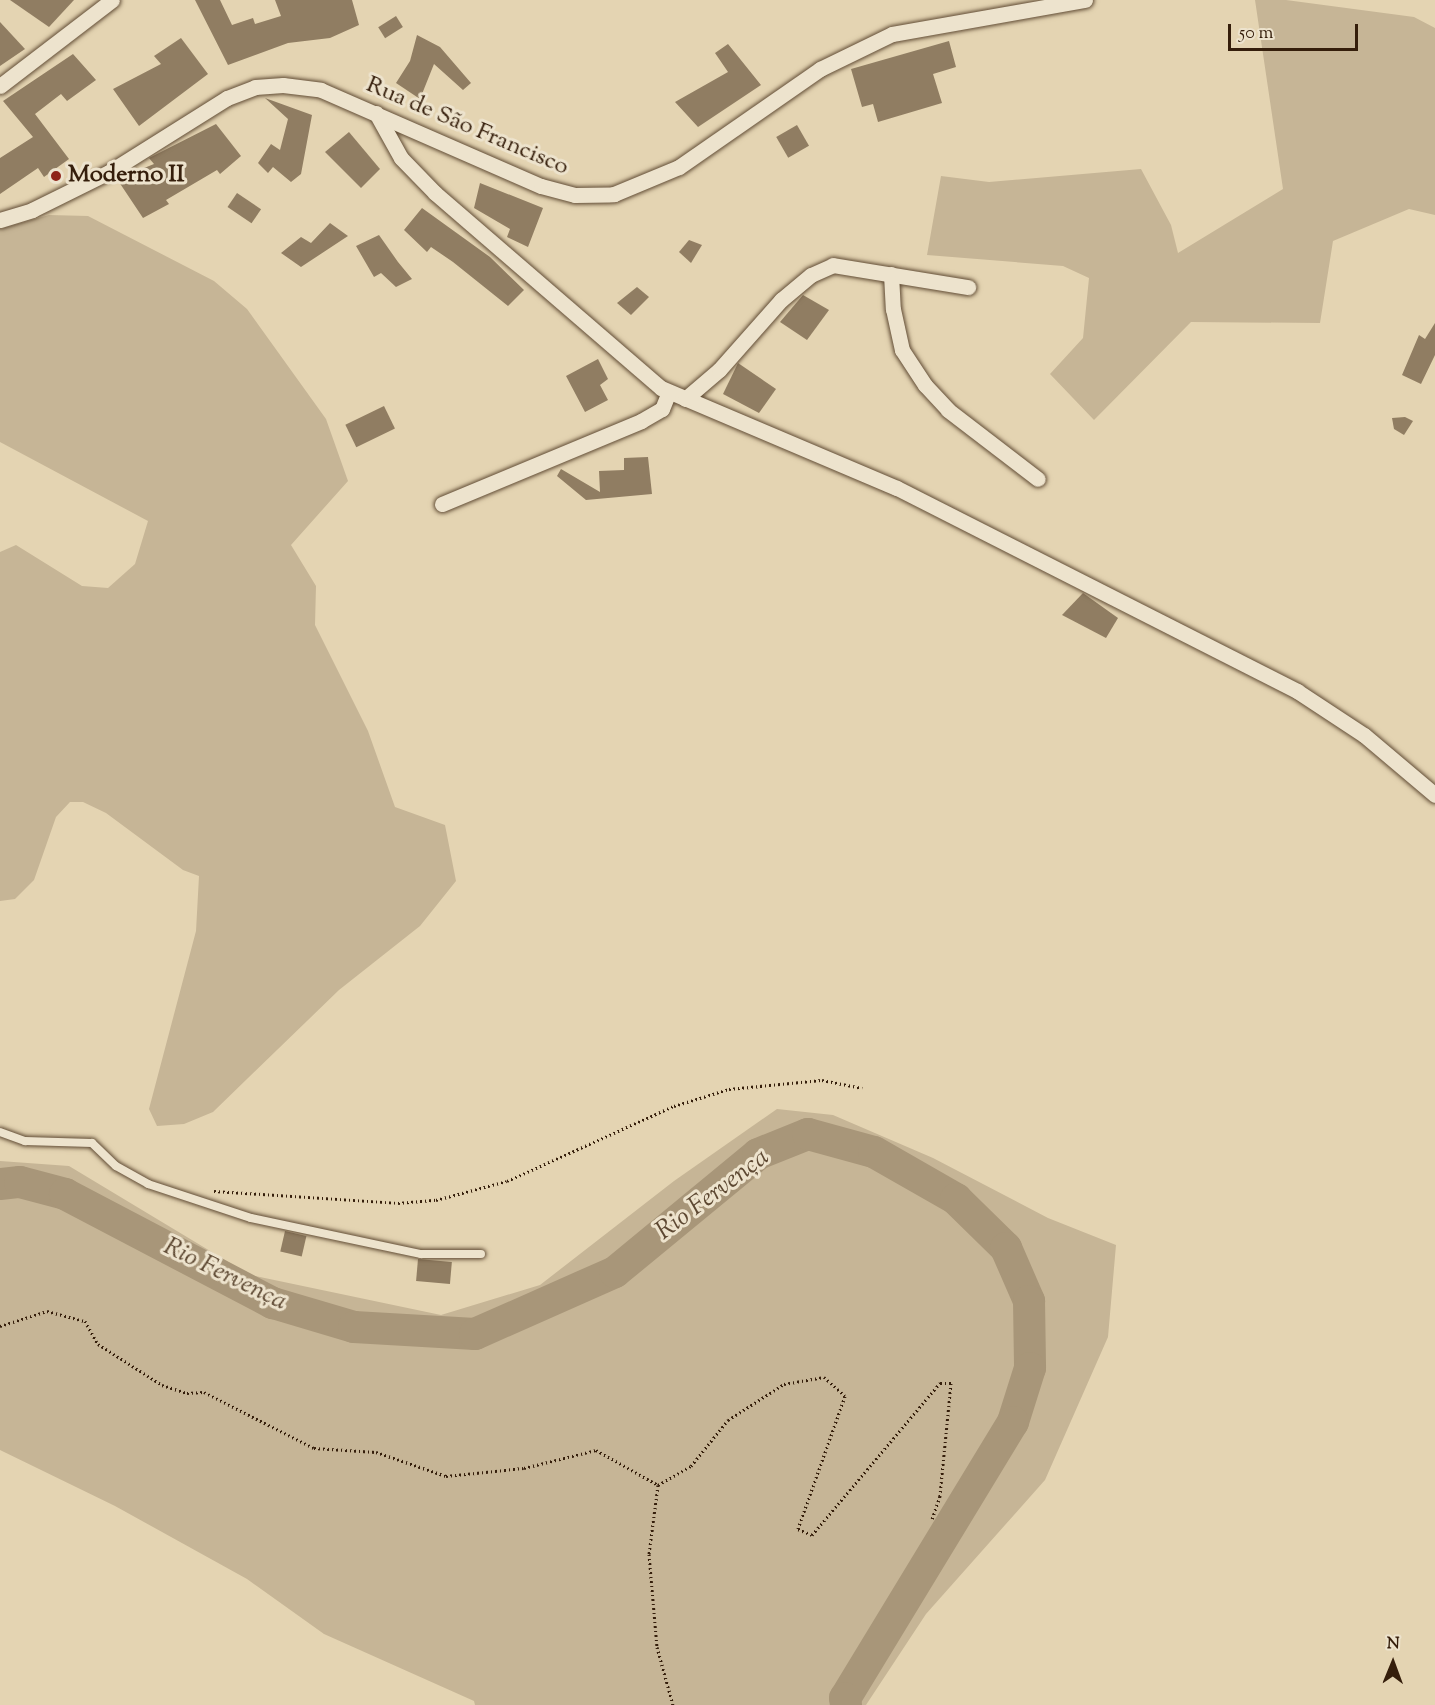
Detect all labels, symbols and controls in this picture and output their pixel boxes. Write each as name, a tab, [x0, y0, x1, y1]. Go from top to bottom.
scale bar	[1231, 12, 1362, 50]
text: 50 m	[1239, 21, 1273, 47]
street label: Rua de São Francisco	[361, 71, 573, 183]
place label: Moderno II	[68, 162, 184, 190]
marker: Moderno II	[49, 169, 63, 183]
water label: Rio Fervença	[650, 1142, 776, 1248]
water label: Rio Fervença	[158, 1232, 292, 1318]
north arrow	[1363, 1633, 1423, 1693]
text: N	[1387, 1633, 1400, 1656]

